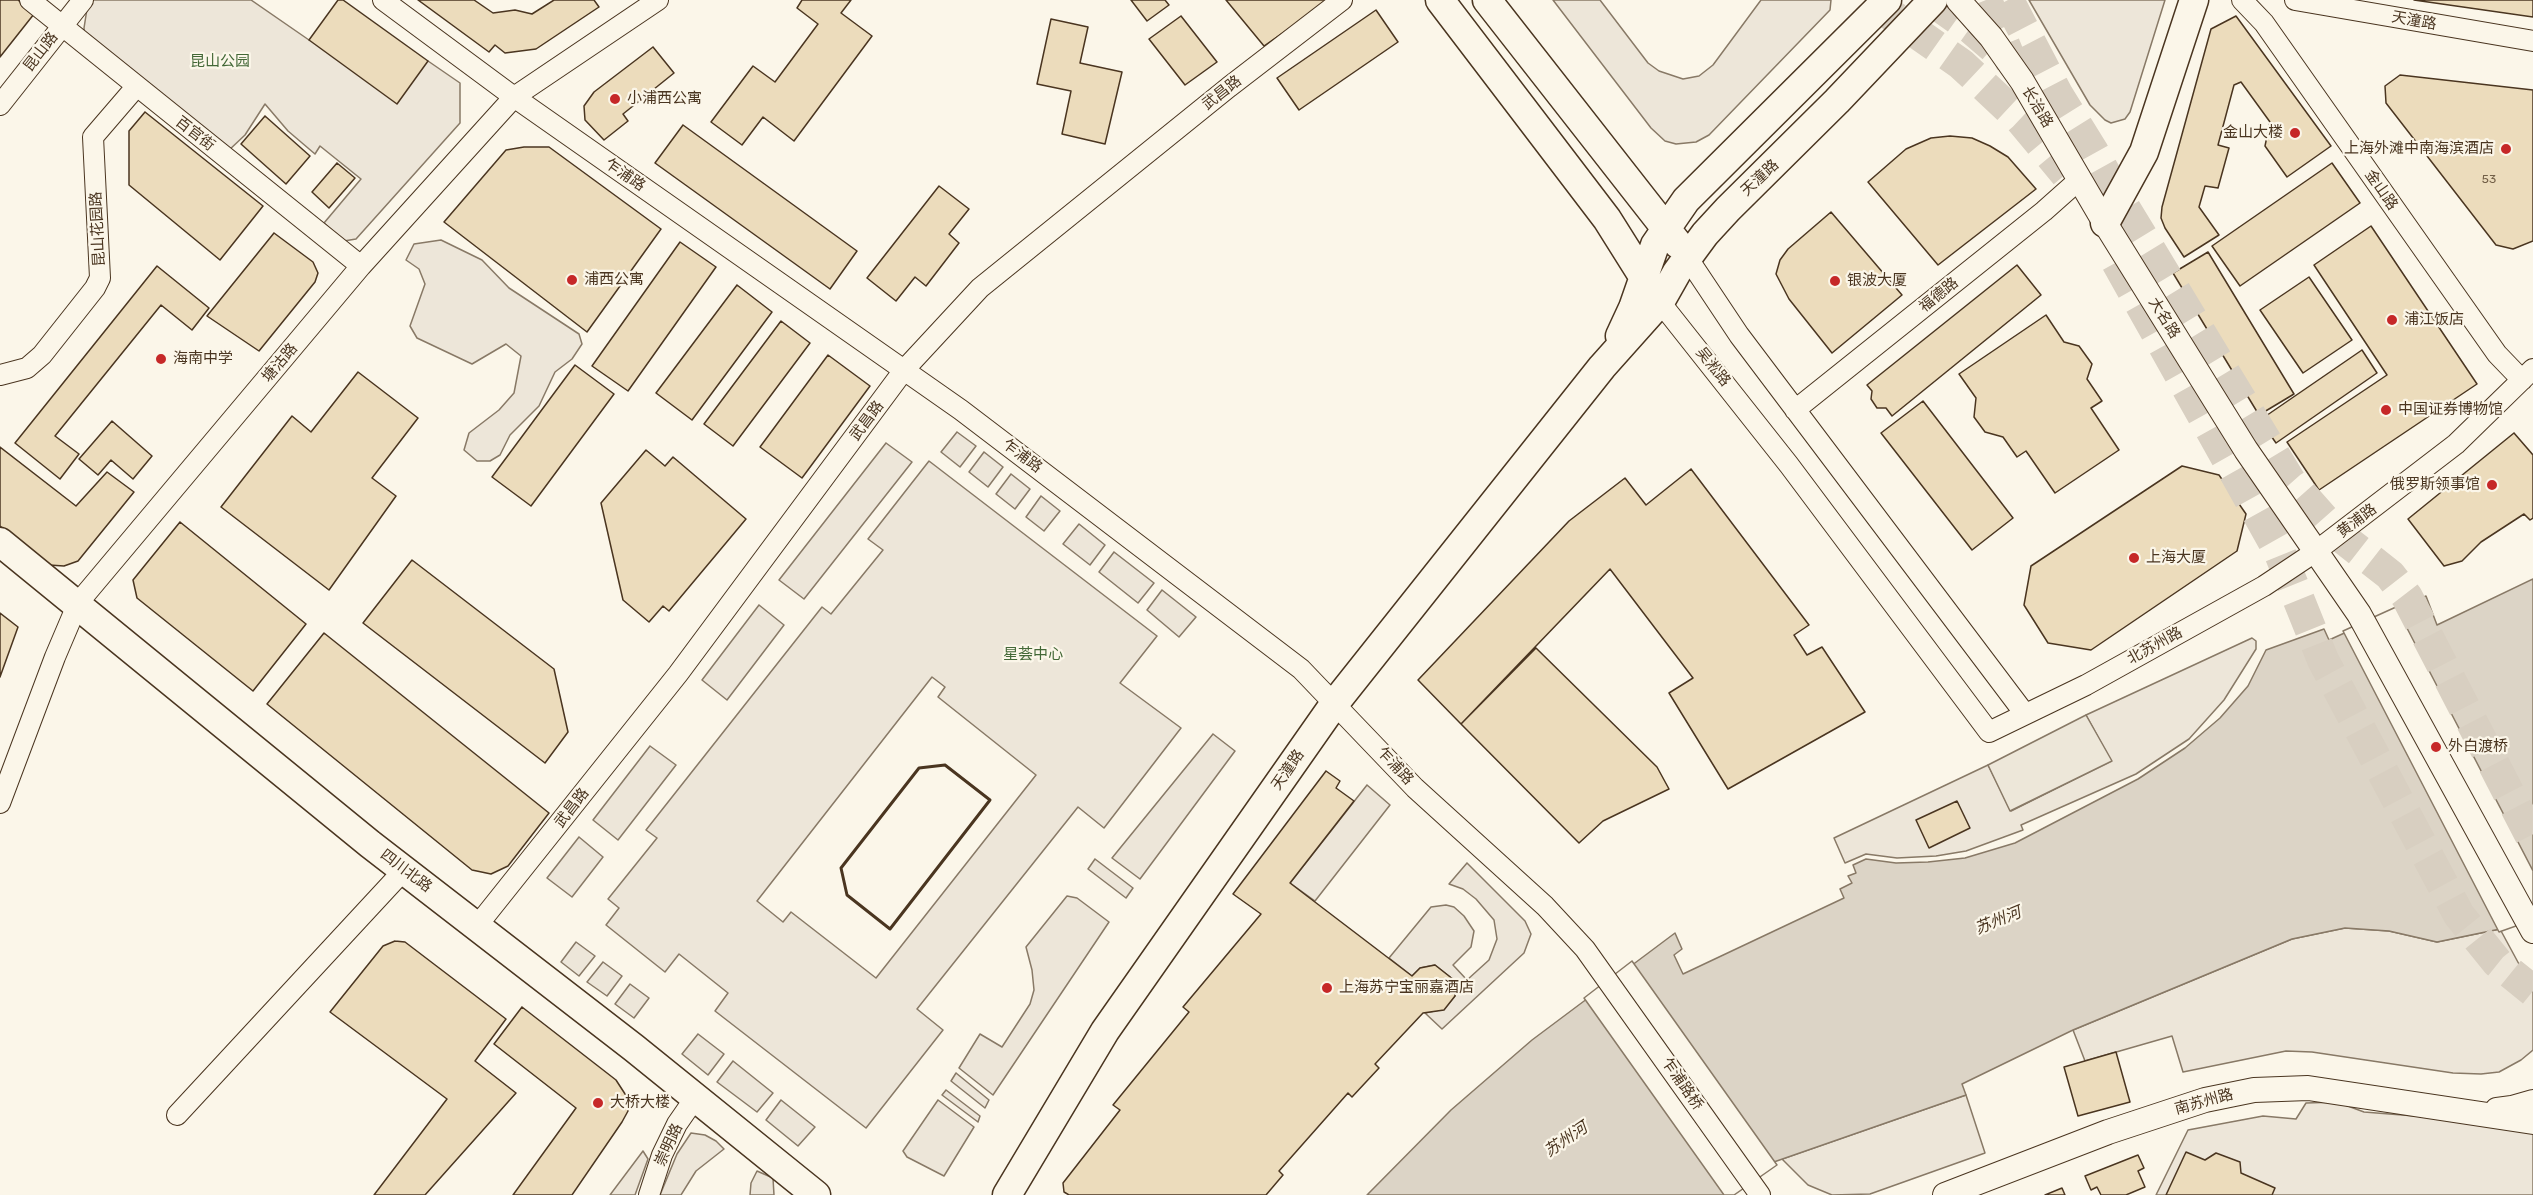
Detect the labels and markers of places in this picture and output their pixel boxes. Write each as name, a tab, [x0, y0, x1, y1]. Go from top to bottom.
place label: 小浦西公寓	[627, 90, 702, 108]
marker: 小浦西公寓	[608, 92, 622, 106]
place label: 金山大楼	[2223, 124, 2283, 142]
marker: 金山大楼	[2288, 126, 2302, 140]
place label: 上海外滩中南海滨酒店	[2344, 140, 2494, 158]
marker: 上海外滩中南海滨酒店	[2499, 142, 2513, 156]
place label: 浦西公寓	[584, 271, 644, 289]
place label: 银波大厦	[1847, 272, 1907, 290]
marker: 浦西公寓	[565, 273, 579, 287]
marker: 银波大厦	[1828, 274, 1842, 288]
place label: 浦江饭店	[2404, 311, 2464, 329]
marker: 浦江饭店	[2385, 313, 2399, 327]
place label: 海南中学	[173, 350, 233, 368]
marker: 海南中学	[154, 352, 168, 366]
place label: 中国证券博物馆	[2398, 401, 2503, 419]
marker: 中国证券博物馆	[2379, 403, 2393, 417]
place label: 俄罗斯领事馆	[2390, 476, 2480, 494]
marker: 俄罗斯领事馆	[2485, 478, 2499, 492]
place label: 上海大厦	[2146, 549, 2206, 567]
marker: 上海大厦	[2127, 551, 2141, 565]
place label: 外白渡桥	[2448, 738, 2508, 756]
marker: 外白渡桥	[2429, 740, 2443, 754]
place label: 上海苏宁宝丽嘉酒店	[1339, 979, 1474, 997]
marker: 上海苏宁宝丽嘉酒店	[1320, 981, 1334, 995]
place label: 大桥大楼	[610, 1094, 670, 1112]
marker: 大桥大楼	[591, 1096, 605, 1110]

